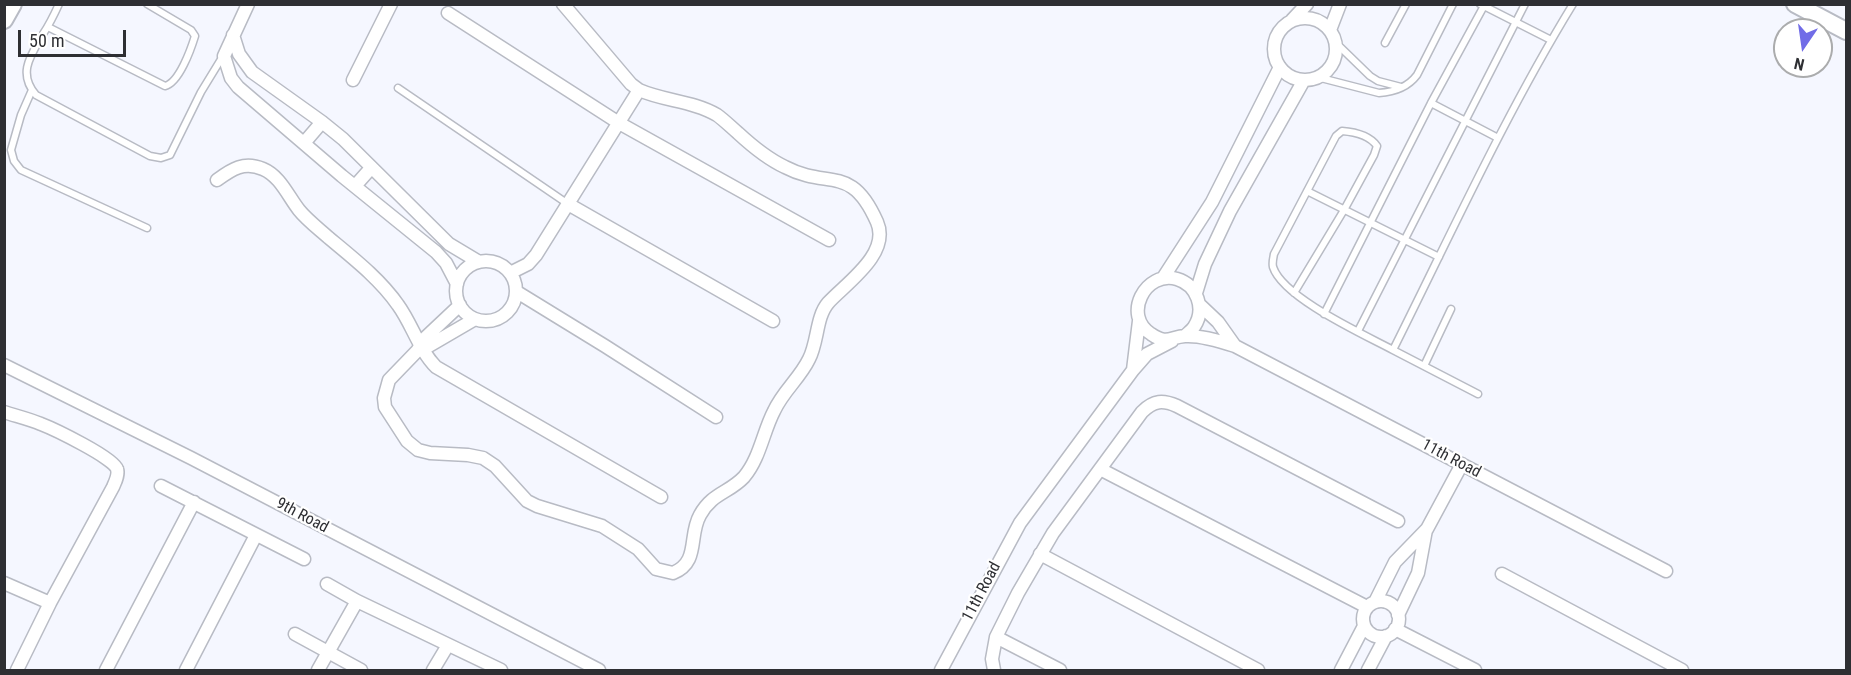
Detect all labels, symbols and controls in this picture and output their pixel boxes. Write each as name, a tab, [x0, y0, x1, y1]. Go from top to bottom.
scale bar	[21, 18, 129, 56]
north arrow	[1773, 18, 1833, 78]
text: 50 m	[29, 30, 64, 51]
text: N	[1792, 54, 1806, 74]
street label: 11th Road	[1418, 435, 1484, 483]
street label: 9th Road	[273, 494, 331, 538]
street label: 11th Road	[958, 559, 1006, 625]

